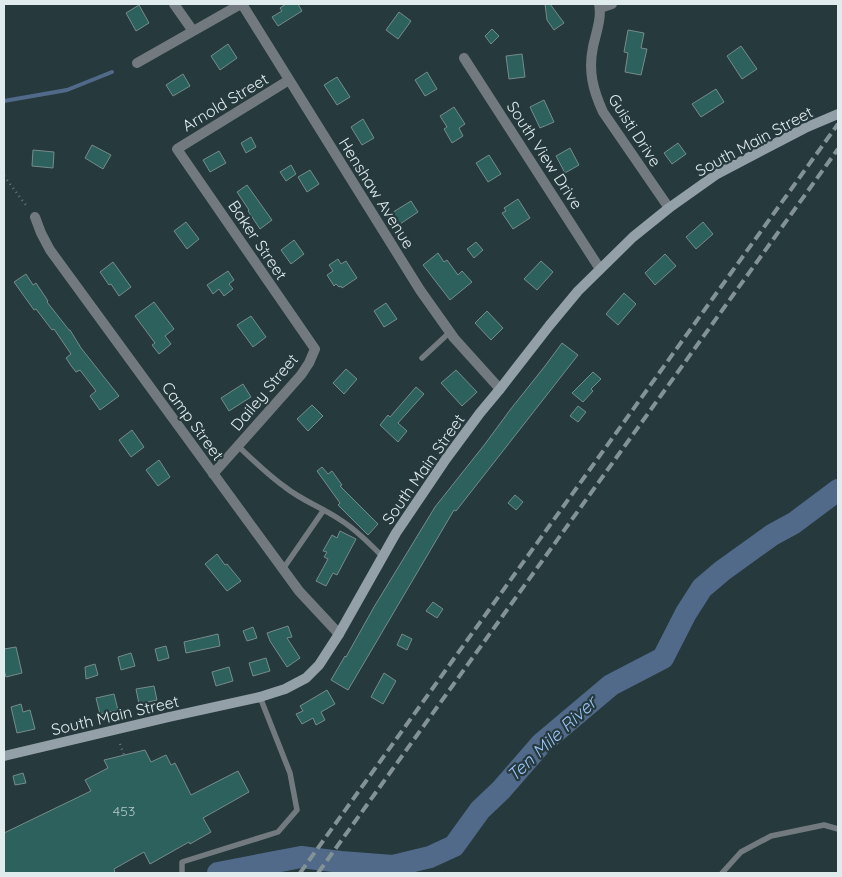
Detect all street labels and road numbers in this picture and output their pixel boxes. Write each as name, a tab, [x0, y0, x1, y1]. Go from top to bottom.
street label: Arnold Street	[178, 69, 272, 135]
street label: Guisti Drive	[604, 90, 666, 170]
street label: South View Drive	[503, 97, 587, 213]
street label: South Main Street	[692, 102, 816, 180]
street label: Henshaw Avenue	[335, 134, 419, 252]
street label: Baker Street	[224, 196, 292, 284]
street label: Dailey Street	[226, 349, 302, 435]
street label: Camp Street	[158, 378, 228, 464]
street label: South Main Street	[377, 410, 469, 528]
street label: South Main Street	[49, 691, 181, 739]

